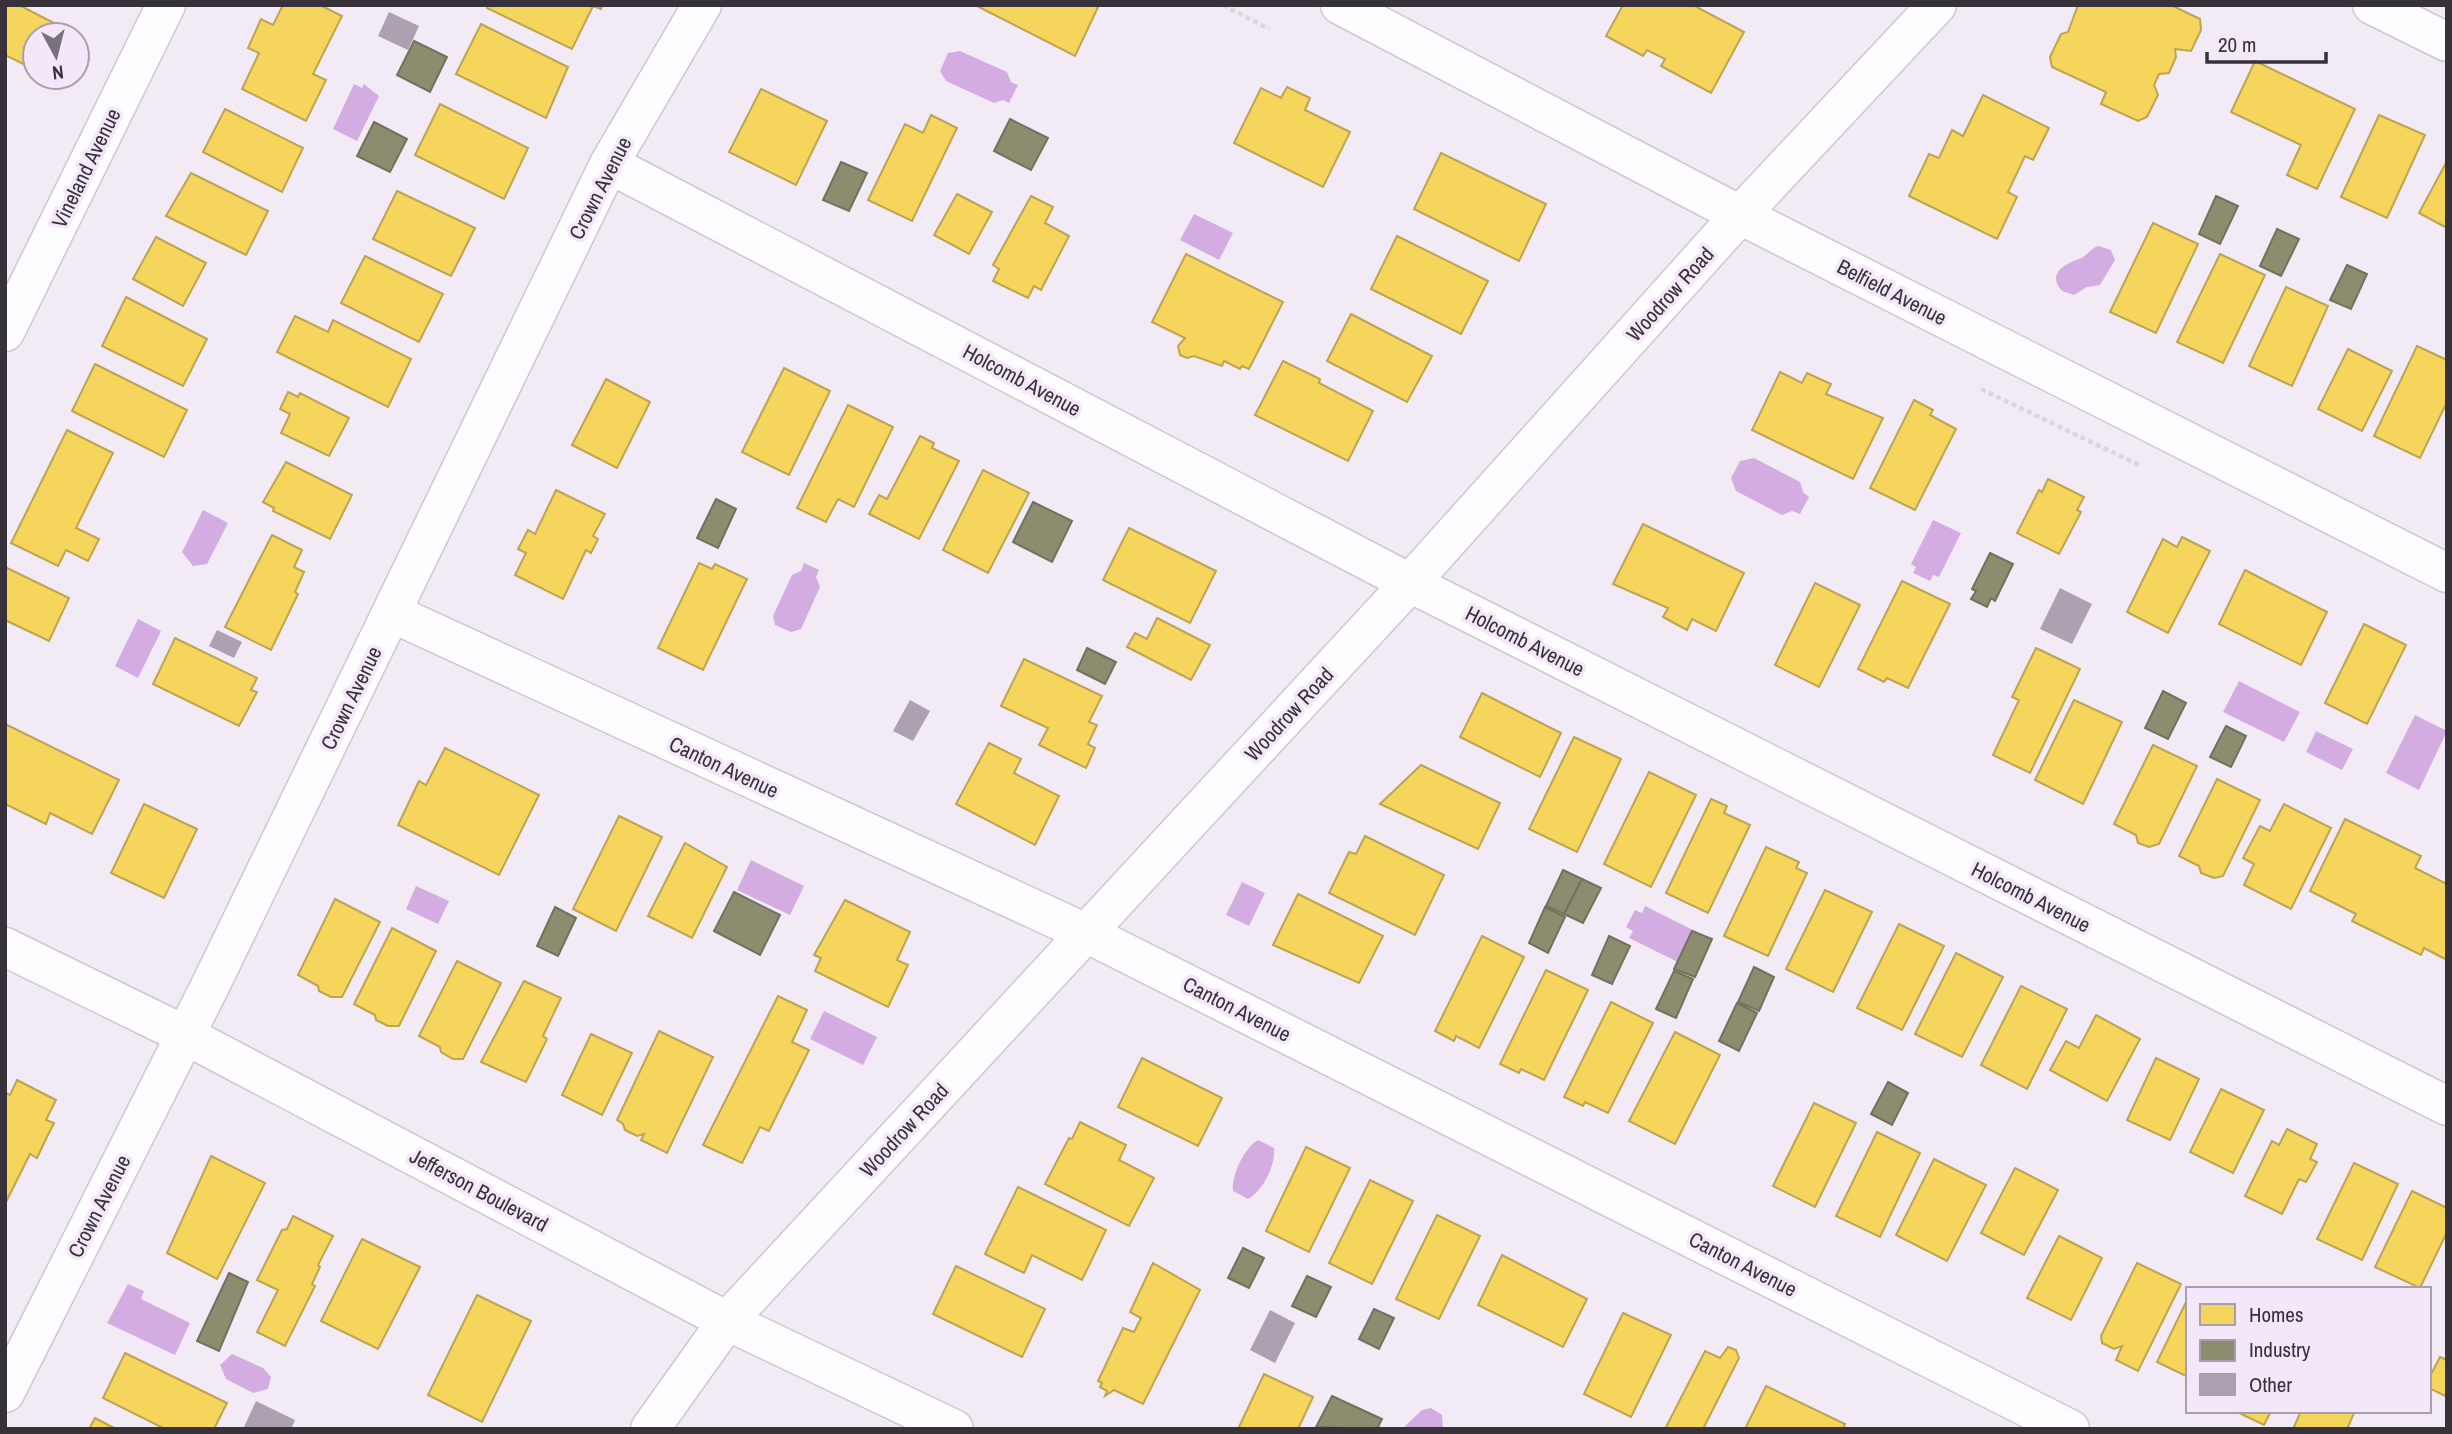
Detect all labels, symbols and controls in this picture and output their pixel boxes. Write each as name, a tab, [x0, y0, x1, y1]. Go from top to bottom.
north arrow	[21, 21, 91, 91]
scale bar	[2207, 21, 2326, 65]
text: 20 m	[2218, 30, 2256, 59]
text: N	[51, 59, 65, 86]
street label: Vineland Avenue	[45, 103, 127, 233]
street label: Crown Avenue	[562, 132, 638, 244]
street label: Woodrow Road	[1620, 240, 1720, 348]
street label: Belfield Avenue	[1832, 252, 1952, 332]
street label: Holcomb Avenue	[958, 337, 1086, 423]
street label: Holcomb Avenue	[1461, 599, 1589, 683]
street label: Crown Avenue	[313, 641, 389, 755]
street label: Woodrow Road	[1238, 661, 1340, 767]
street label: Canton Avenue	[665, 729, 783, 805]
street label: Holcomb Avenue	[1967, 855, 2095, 939]
street label: Canton Avenue	[1178, 969, 1296, 1049]
street label: Woodrow Road	[853, 1077, 955, 1183]
street label: Jefferson Boulevard	[405, 1141, 553, 1239]
street label: Crown Avenue	[61, 1150, 137, 1262]
street label: Canton Avenue	[1684, 1224, 1802, 1304]
legend	[2186, 1287, 2431, 1413]
text: Homes	[2249, 1300, 2304, 1329]
text: Industry	[2249, 1335, 2311, 1364]
text: Other	[2249, 1370, 2292, 1399]

